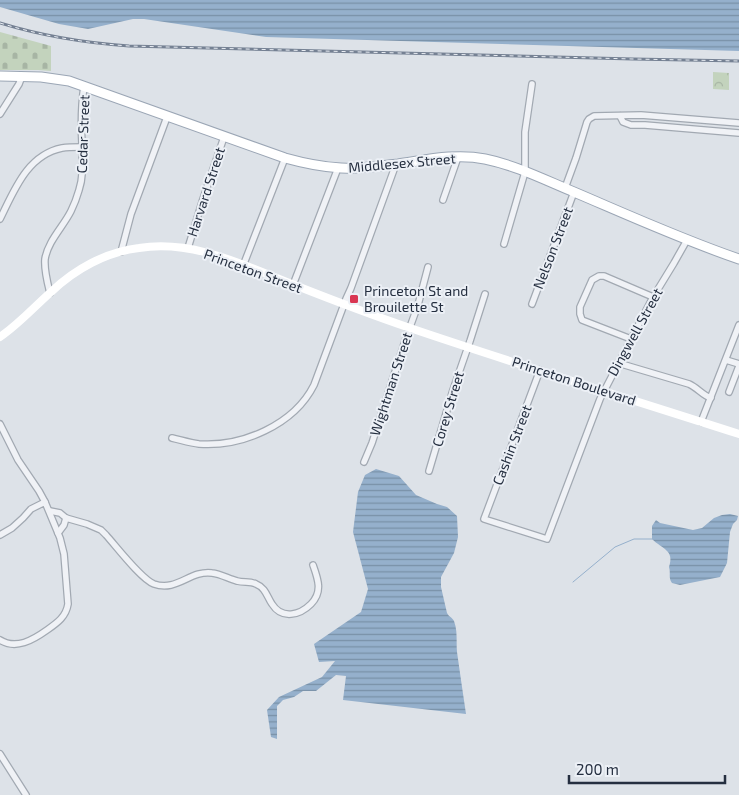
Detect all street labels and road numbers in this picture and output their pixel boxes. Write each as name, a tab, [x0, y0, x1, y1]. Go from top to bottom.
street label: Cedar Street	[73, 94, 92, 174]
street label: Harvard Street	[183, 145, 228, 239]
street label: Middlesex Street	[348, 149, 456, 176]
street label: Nelson Street	[529, 204, 576, 291]
street label: Princeton Street	[202, 245, 305, 296]
street label: Dingwell Street	[603, 285, 666, 379]
street label: Wightman Street	[366, 330, 415, 438]
street label: Princeton Boulevard	[510, 352, 638, 409]
street label: Corey Street	[428, 369, 467, 449]
street label: Cashin Street	[488, 402, 535, 487]

